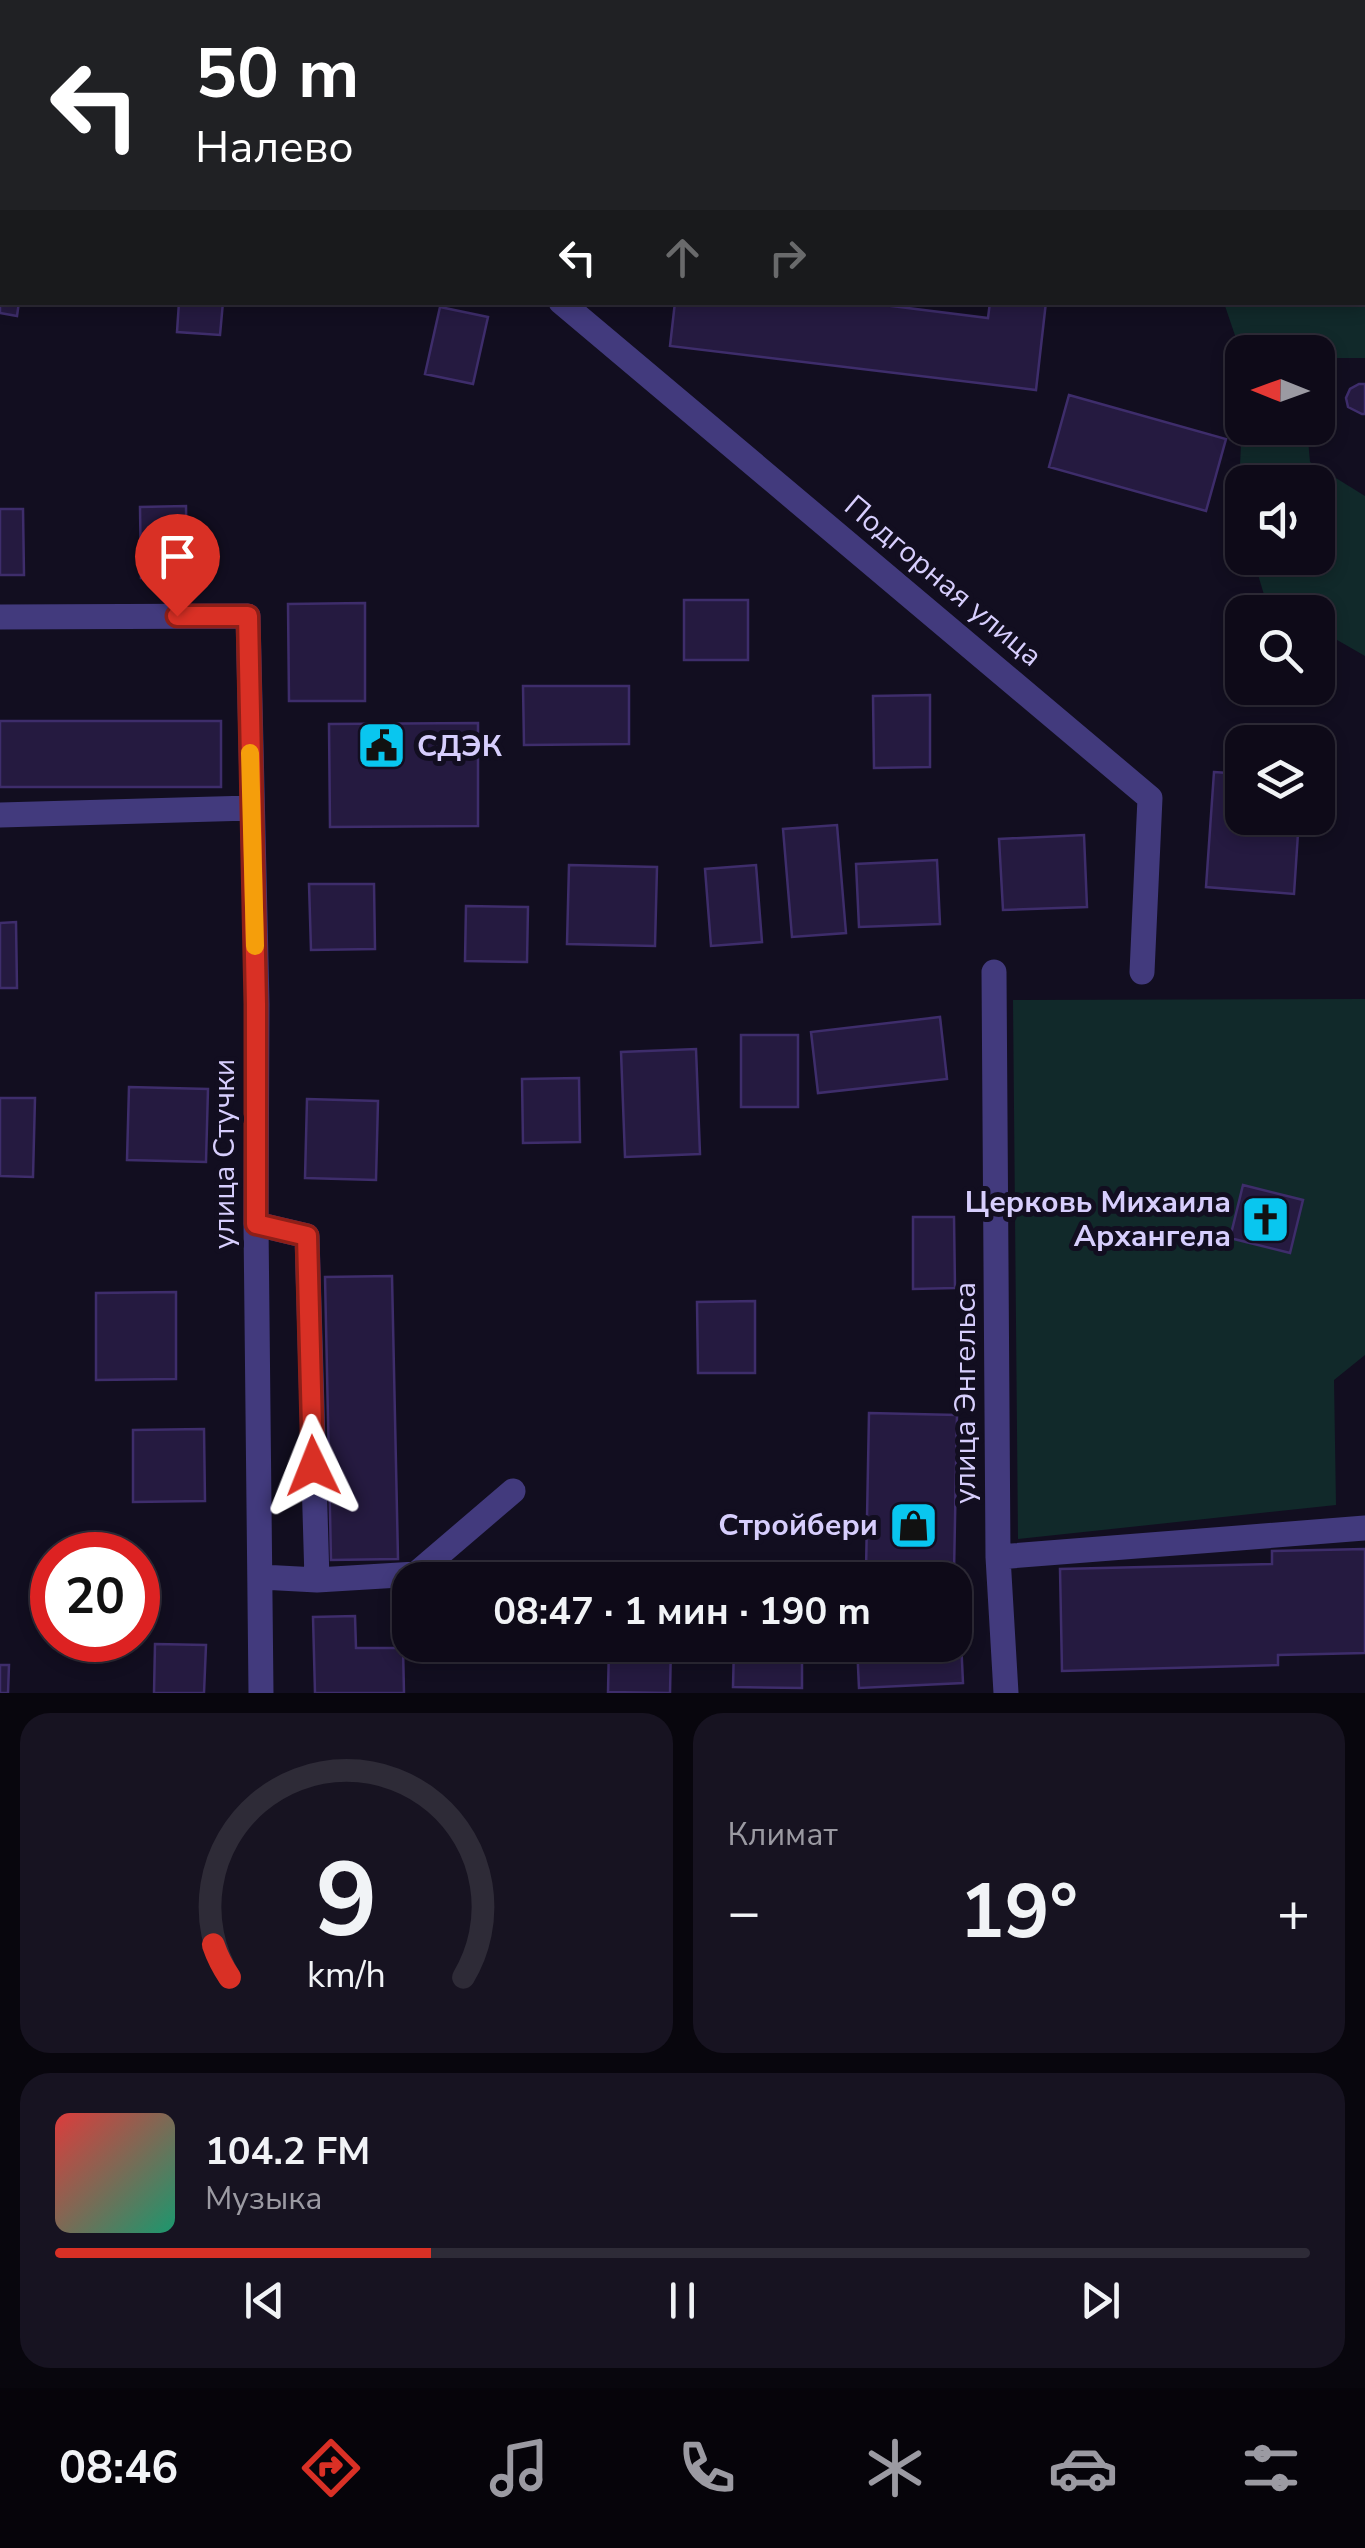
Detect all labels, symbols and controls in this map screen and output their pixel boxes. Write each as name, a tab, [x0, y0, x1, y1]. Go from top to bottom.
text: 50 m	[195, 26, 359, 122]
icon: left	[30, 40, 160, 170]
text: Налево	[195, 117, 354, 178]
icon: left	[550, 230, 605, 285]
icon: ahead	[655, 230, 710, 285]
icon: right	[760, 230, 815, 285]
north arrow	[1225, 335, 1335, 445]
map controls	[1225, 335, 1335, 835]
button: sound	[1225, 465, 1335, 575]
street label: Подгорная улица	[835, 486, 1051, 676]
pin	[135, 514, 220, 617]
icon: arrive	[150, 529, 205, 584]
button: search	[1225, 595, 1335, 705]
public building icon: СДЭК	[356, 720, 408, 772]
button: layers	[1225, 725, 1335, 835]
place label: СДЭК	[417, 726, 503, 767]
street label: улица Стучки	[204, 1059, 245, 1249]
place label: Церковь Михаила Архангела	[965, 1182, 1231, 1257]
church icon: Церковь Михаила Архангела	[1240, 1193, 1292, 1245]
street label: улица Энгельса	[945, 1282, 986, 1504]
position arrow	[261, 1414, 365, 1518]
shop icon: Стройбери	[887, 1499, 939, 1551]
place label: Стройбери	[718, 1505, 878, 1546]
speed limit sign: 20	[30, 1532, 160, 1662]
text: 08:47 · 1 мин · 190 m	[493, 1586, 871, 1637]
text: Климат	[728, 1813, 838, 1856]
text: 9	[315, 1830, 377, 1972]
text: 19°	[960, 1861, 1078, 1963]
text: −	[728, 1875, 761, 1950]
text: +	[1277, 1875, 1310, 1950]
text: km/h	[307, 1951, 386, 2000]
text: 104.2 FM	[205, 2126, 370, 2177]
text: Музыка	[205, 2177, 322, 2220]
icon: previous	[237, 2273, 292, 2328]
icon: pause	[655, 2273, 710, 2328]
icon: next	[1073, 2273, 1128, 2328]
icon: directions	[296, 2433, 366, 2503]
icon: music	[484, 2433, 554, 2503]
icon: phone	[672, 2433, 742, 2503]
icon: climate	[860, 2433, 930, 2503]
icon: car	[1048, 2433, 1118, 2503]
icon: filters	[1236, 2433, 1306, 2503]
text: 08:46	[59, 2438, 178, 2499]

